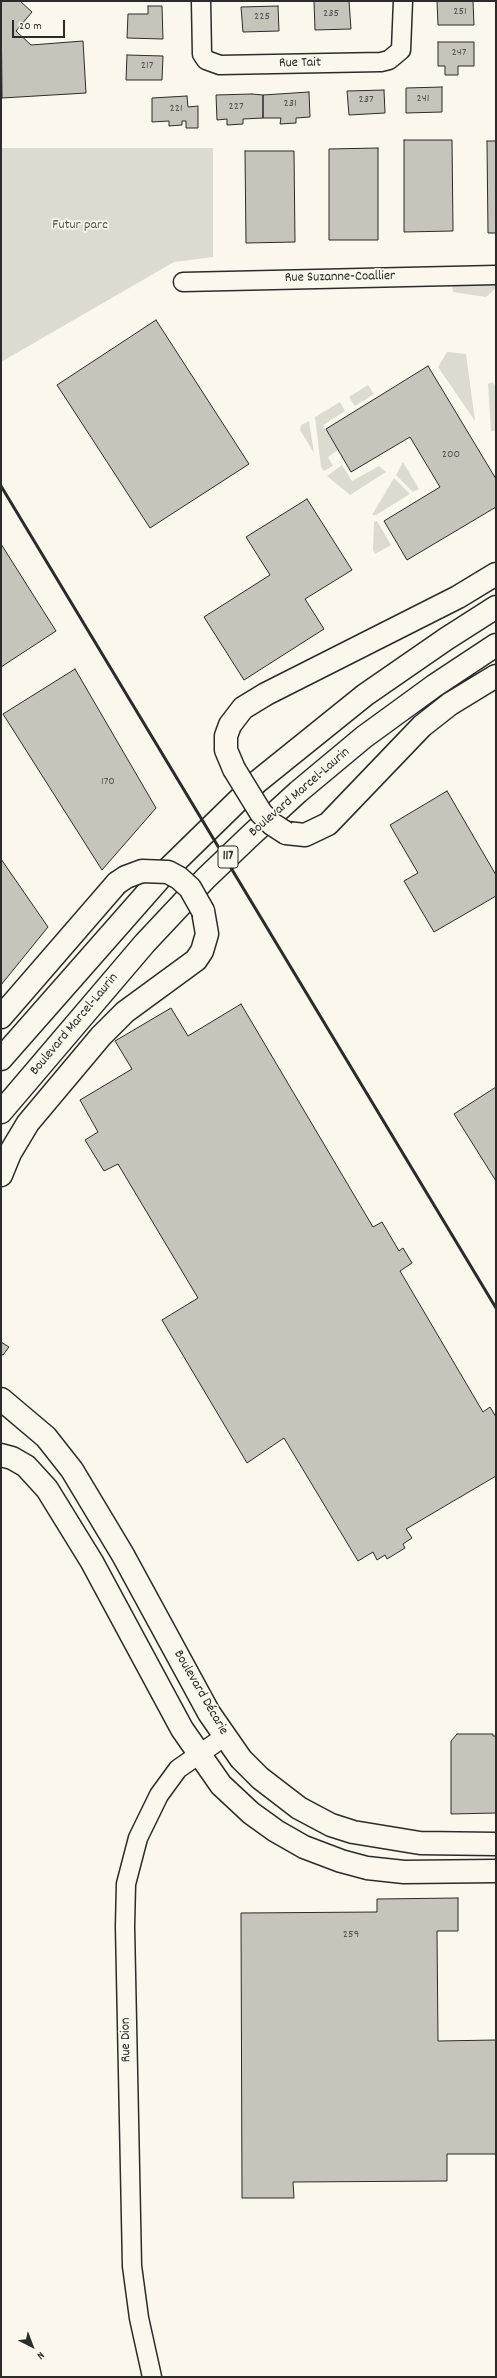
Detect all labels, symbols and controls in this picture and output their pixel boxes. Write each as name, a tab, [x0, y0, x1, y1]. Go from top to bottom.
house number: 251	[453, 5, 467, 19]
house number: 235	[323, 7, 339, 21]
house number: 225	[254, 10, 270, 24]
scale bar	[14, 12, 67, 38]
text: 20 m	[19, 18, 42, 35]
house number: 247	[452, 46, 466, 60]
street label: Rue Tait	[279, 55, 321, 73]
house number: 217	[141, 59, 153, 73]
house number: 241	[417, 92, 429, 106]
house number: 237	[358, 93, 374, 107]
house number: 231	[283, 97, 297, 111]
house number: 227	[228, 100, 244, 114]
house number: 221	[169, 102, 183, 116]
park label: Futur parc	[52, 218, 108, 234]
street label: Rue Suzanne-Coallier	[285, 269, 395, 287]
house number: 200	[442, 448, 460, 462]
street label: Boulevard Marcel-Laurin	[246, 745, 354, 841]
house number: 170	[101, 775, 115, 789]
road number: 117	[218, 846, 238, 868]
street label: Boulevard Marcel-Laurin	[27, 971, 123, 1079]
street label: Boulevard Décarie	[169, 1648, 231, 1738]
house number: 259	[343, 1928, 359, 1942]
street label: Rue Dion	[118, 2018, 136, 2062]
north arrow	[12, 2326, 52, 2366]
text: N	[33, 2347, 47, 2363]

